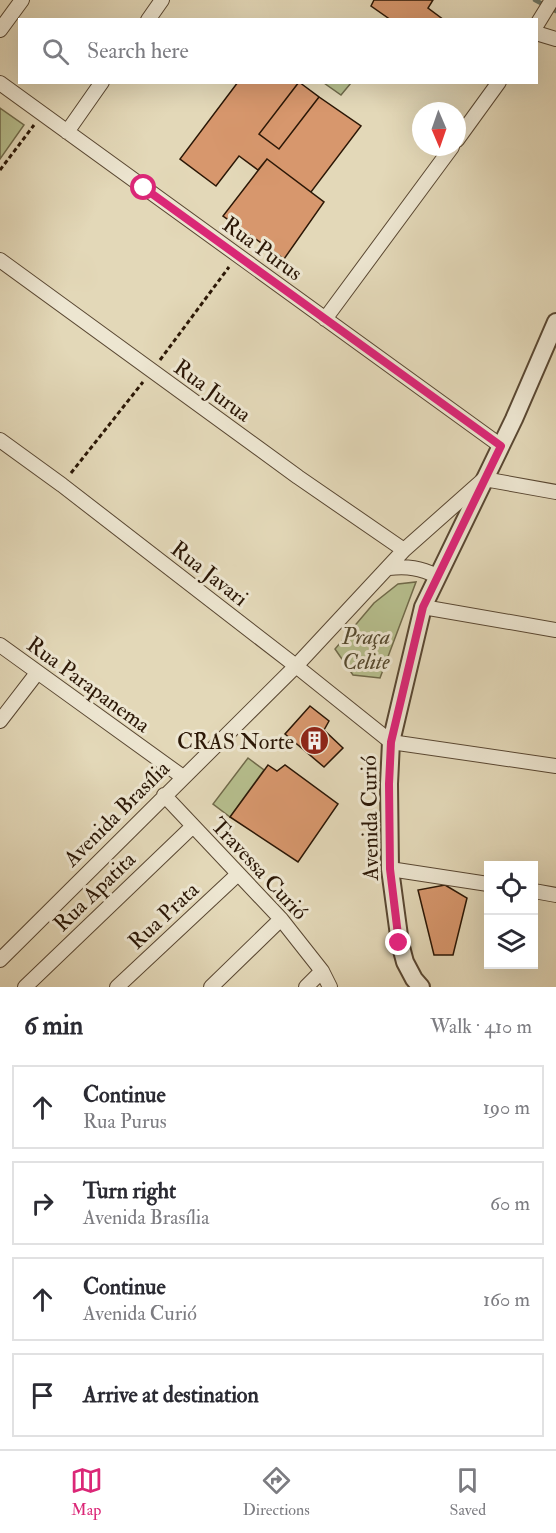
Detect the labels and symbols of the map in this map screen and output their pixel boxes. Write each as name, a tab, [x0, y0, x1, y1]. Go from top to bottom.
north arrow	[412, 102, 466, 156]
route start	[130, 174, 156, 200]
street label: Rua Purus	[217, 210, 308, 287]
street label: Rua Jurua	[168, 353, 257, 429]
street label: Rua Javari	[165, 535, 254, 613]
park label: Praça Celite	[341, 623, 390, 676]
street label: Rua Parapanema	[21, 631, 156, 740]
building icon: CRAS Norte	[299, 725, 331, 757]
place label: CRAS Norte	[177, 728, 294, 756]
street label: Avenida Brasília	[57, 754, 176, 873]
street label: Avenida Curió	[355, 755, 385, 882]
street label: Travessa Curió	[205, 812, 314, 926]
street label: Rua Apatita	[48, 845, 143, 939]
street label: Rua Prata	[122, 875, 206, 956]
route end	[385, 929, 411, 955]

